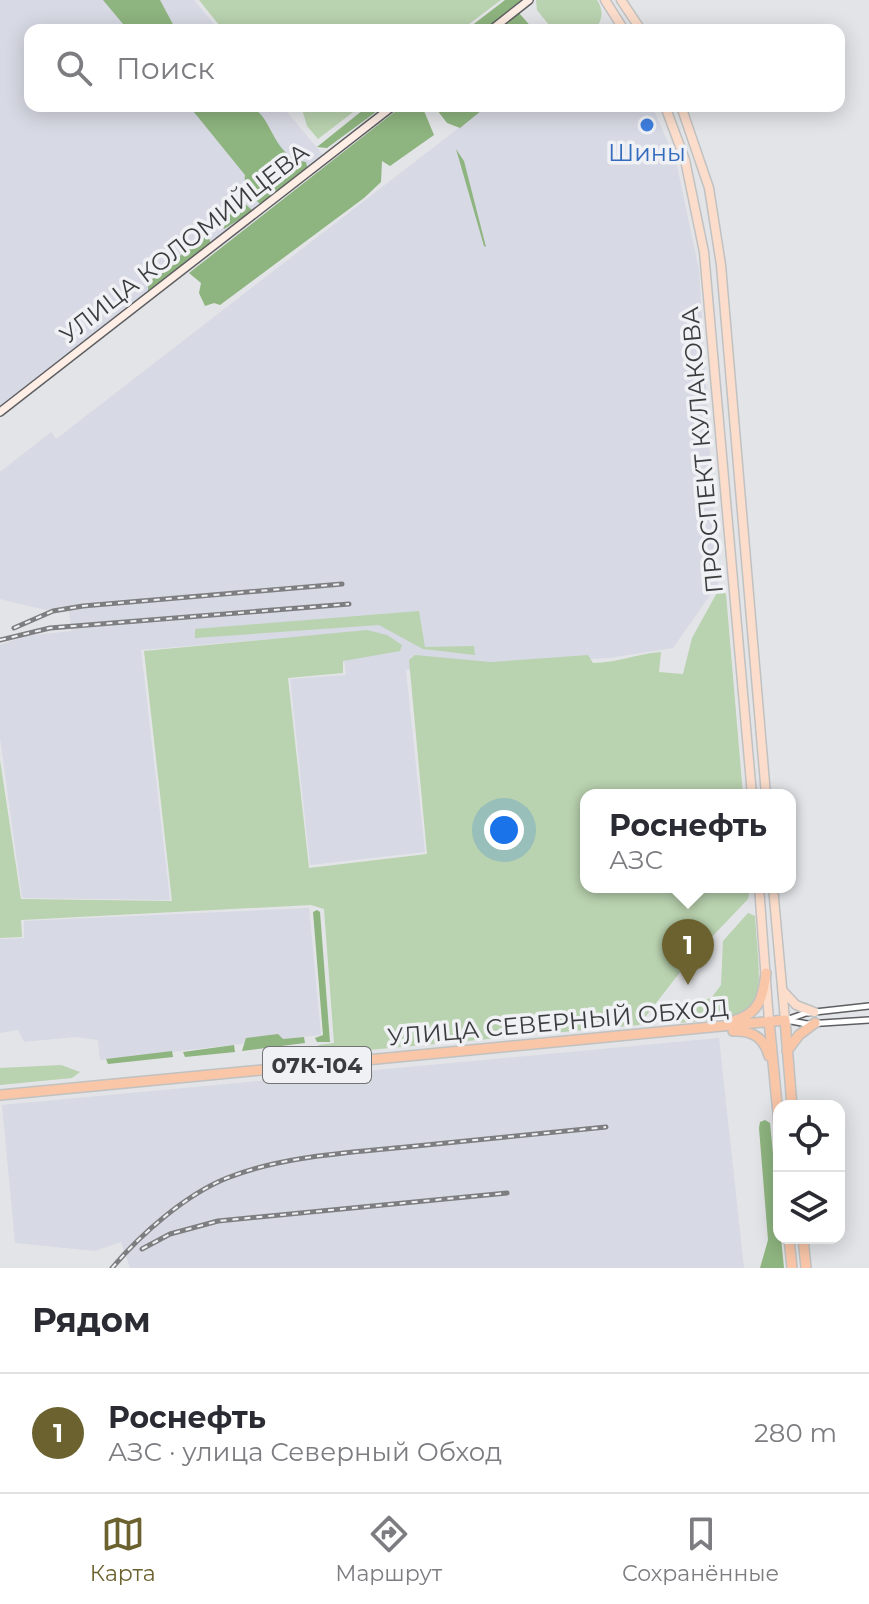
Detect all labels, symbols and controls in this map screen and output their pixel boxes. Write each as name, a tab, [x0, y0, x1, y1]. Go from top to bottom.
search box	[24, 24, 845, 112]
icon: search	[52, 46, 96, 90]
text: Поиск	[116, 50, 215, 87]
marker: Шины	[638, 116, 656, 134]
street label: УЛИЦА КОЛОМИЙЦЕВА	[54, 137, 314, 349]
place label: Шины	[608, 138, 686, 167]
street label: ПРОСПЕКТ КУЛАКОВА	[675, 305, 729, 595]
popup	[580, 789, 796, 893]
text: Роснефть	[609, 807, 767, 844]
your location	[484, 810, 524, 850]
text: АЗС	[609, 844, 663, 876]
pin: 1	[662, 919, 714, 985]
street label: УЛИЦА СЕВЕРНЫЙ ОБХОД	[386, 993, 730, 1051]
road number: 07К-104	[263, 1047, 371, 1083]
map controls	[773, 1100, 845, 1244]
button: locate	[773, 1100, 845, 1172]
button: layers	[773, 1172, 845, 1244]
text: Рядом	[32, 1299, 151, 1341]
text: Роснефть	[108, 1399, 266, 1436]
text: 1	[53, 1417, 63, 1449]
text: 280 m	[754, 1417, 837, 1449]
text: АЗС · улица Северный Обход	[108, 1436, 502, 1468]
tab: Карта	[90, 1512, 156, 1587]
tab: Маршрут	[335, 1512, 442, 1587]
tab: Сохранённые	[622, 1512, 779, 1587]

